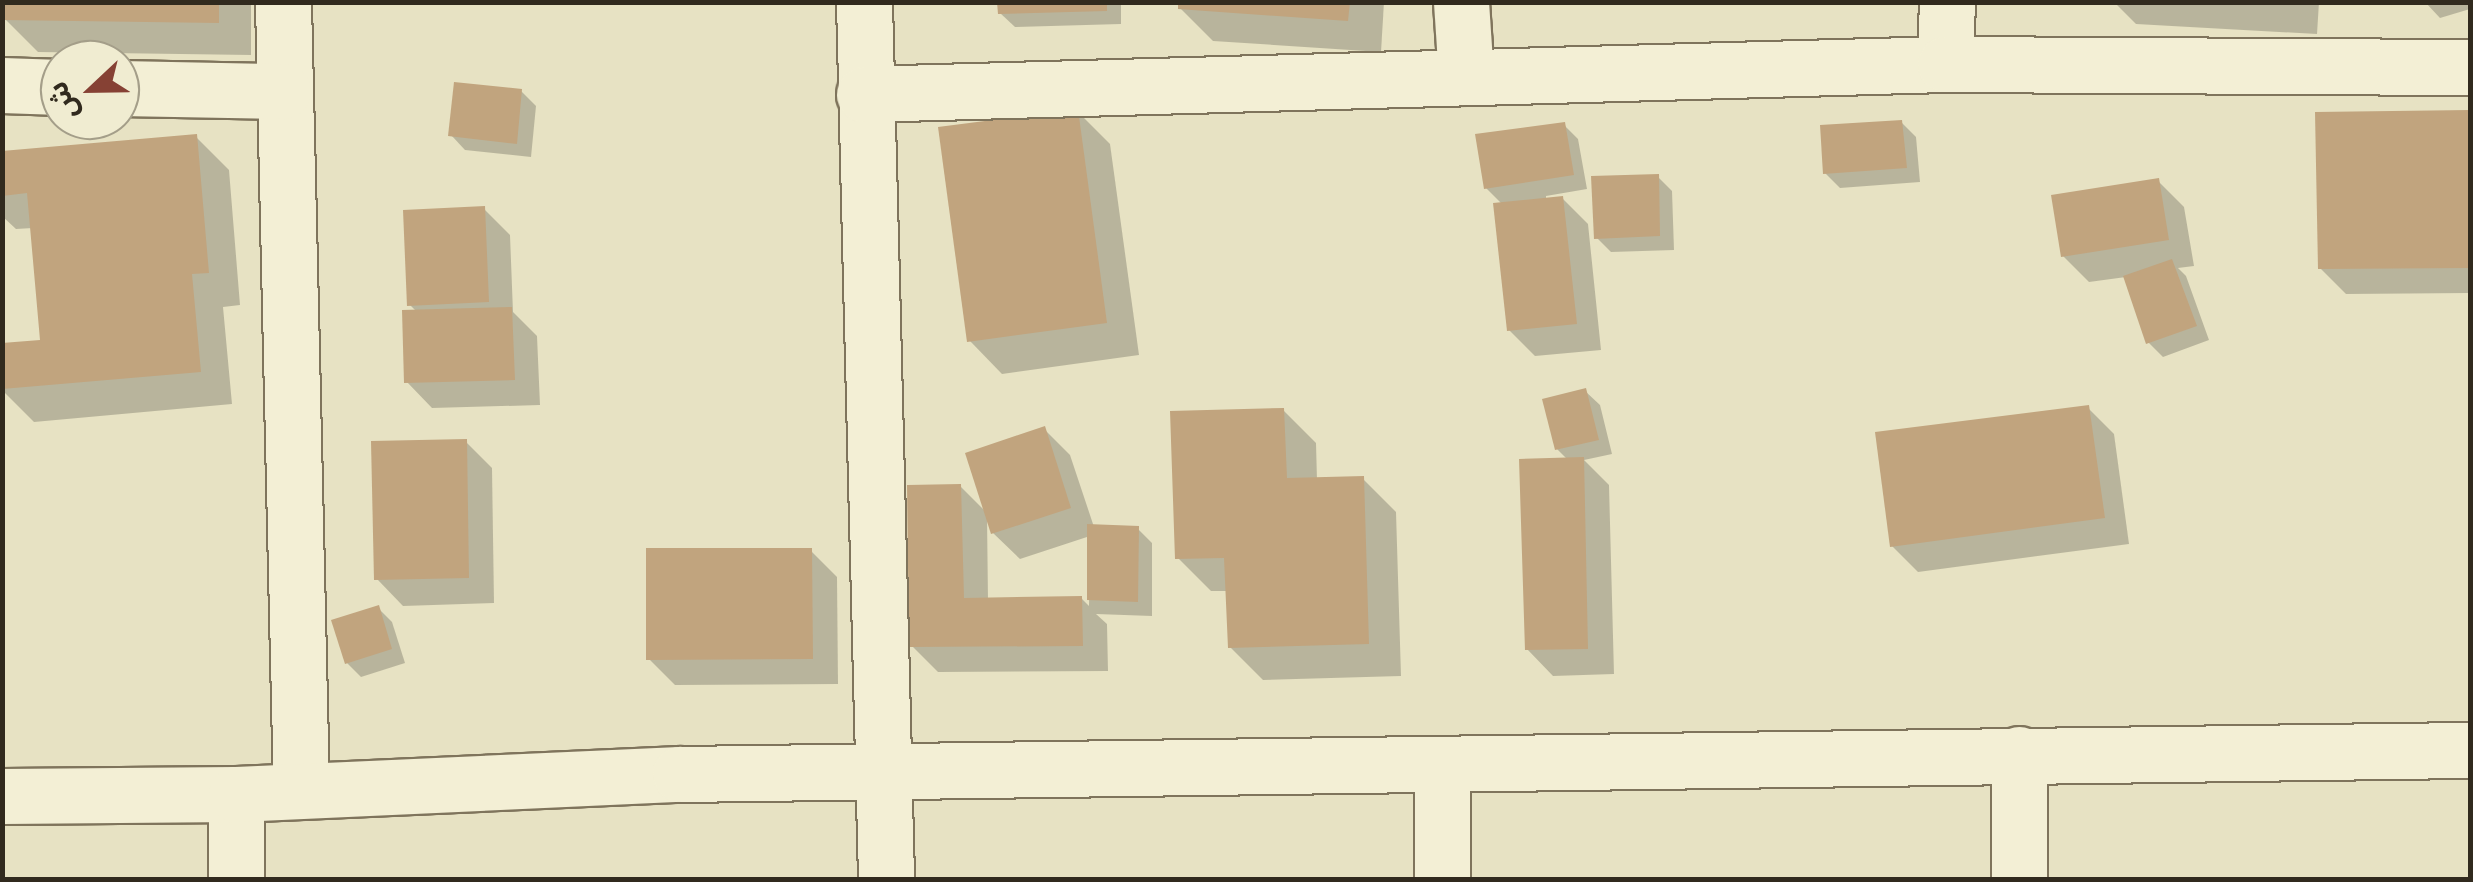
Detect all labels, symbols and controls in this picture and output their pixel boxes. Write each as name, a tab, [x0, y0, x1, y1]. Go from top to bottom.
north arrow	[40, 40, 140, 140]
text: ش	[29, 72, 98, 130]

